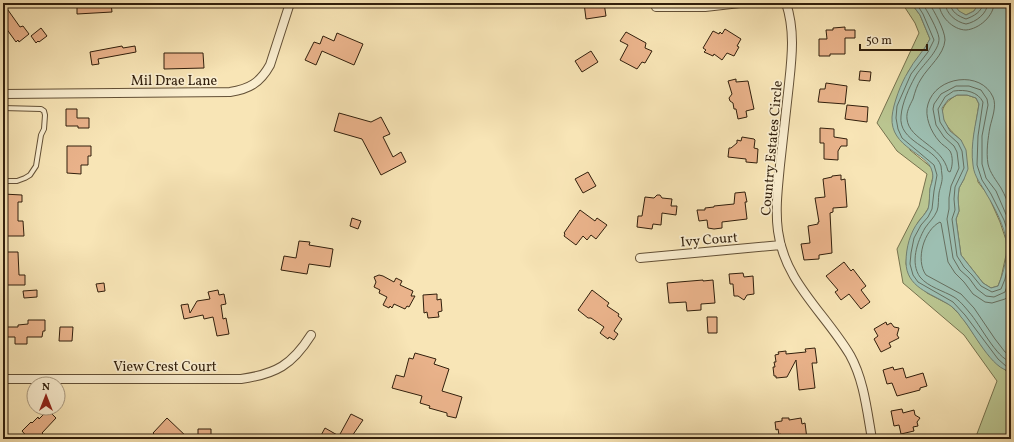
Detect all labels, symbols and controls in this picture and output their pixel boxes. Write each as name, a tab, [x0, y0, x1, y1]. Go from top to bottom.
scale bar	[860, 26, 927, 52]
text: 50 m	[866, 33, 892, 49]
street label: Mil Drae Lane	[131, 72, 218, 91]
street label: Country Estates Circle	[757, 79, 788, 217]
street label: Ivy Court	[680, 229, 739, 252]
street label: View Crest Court	[113, 358, 217, 377]
north arrow	[26, 376, 66, 416]
text: N	[42, 380, 50, 395]

